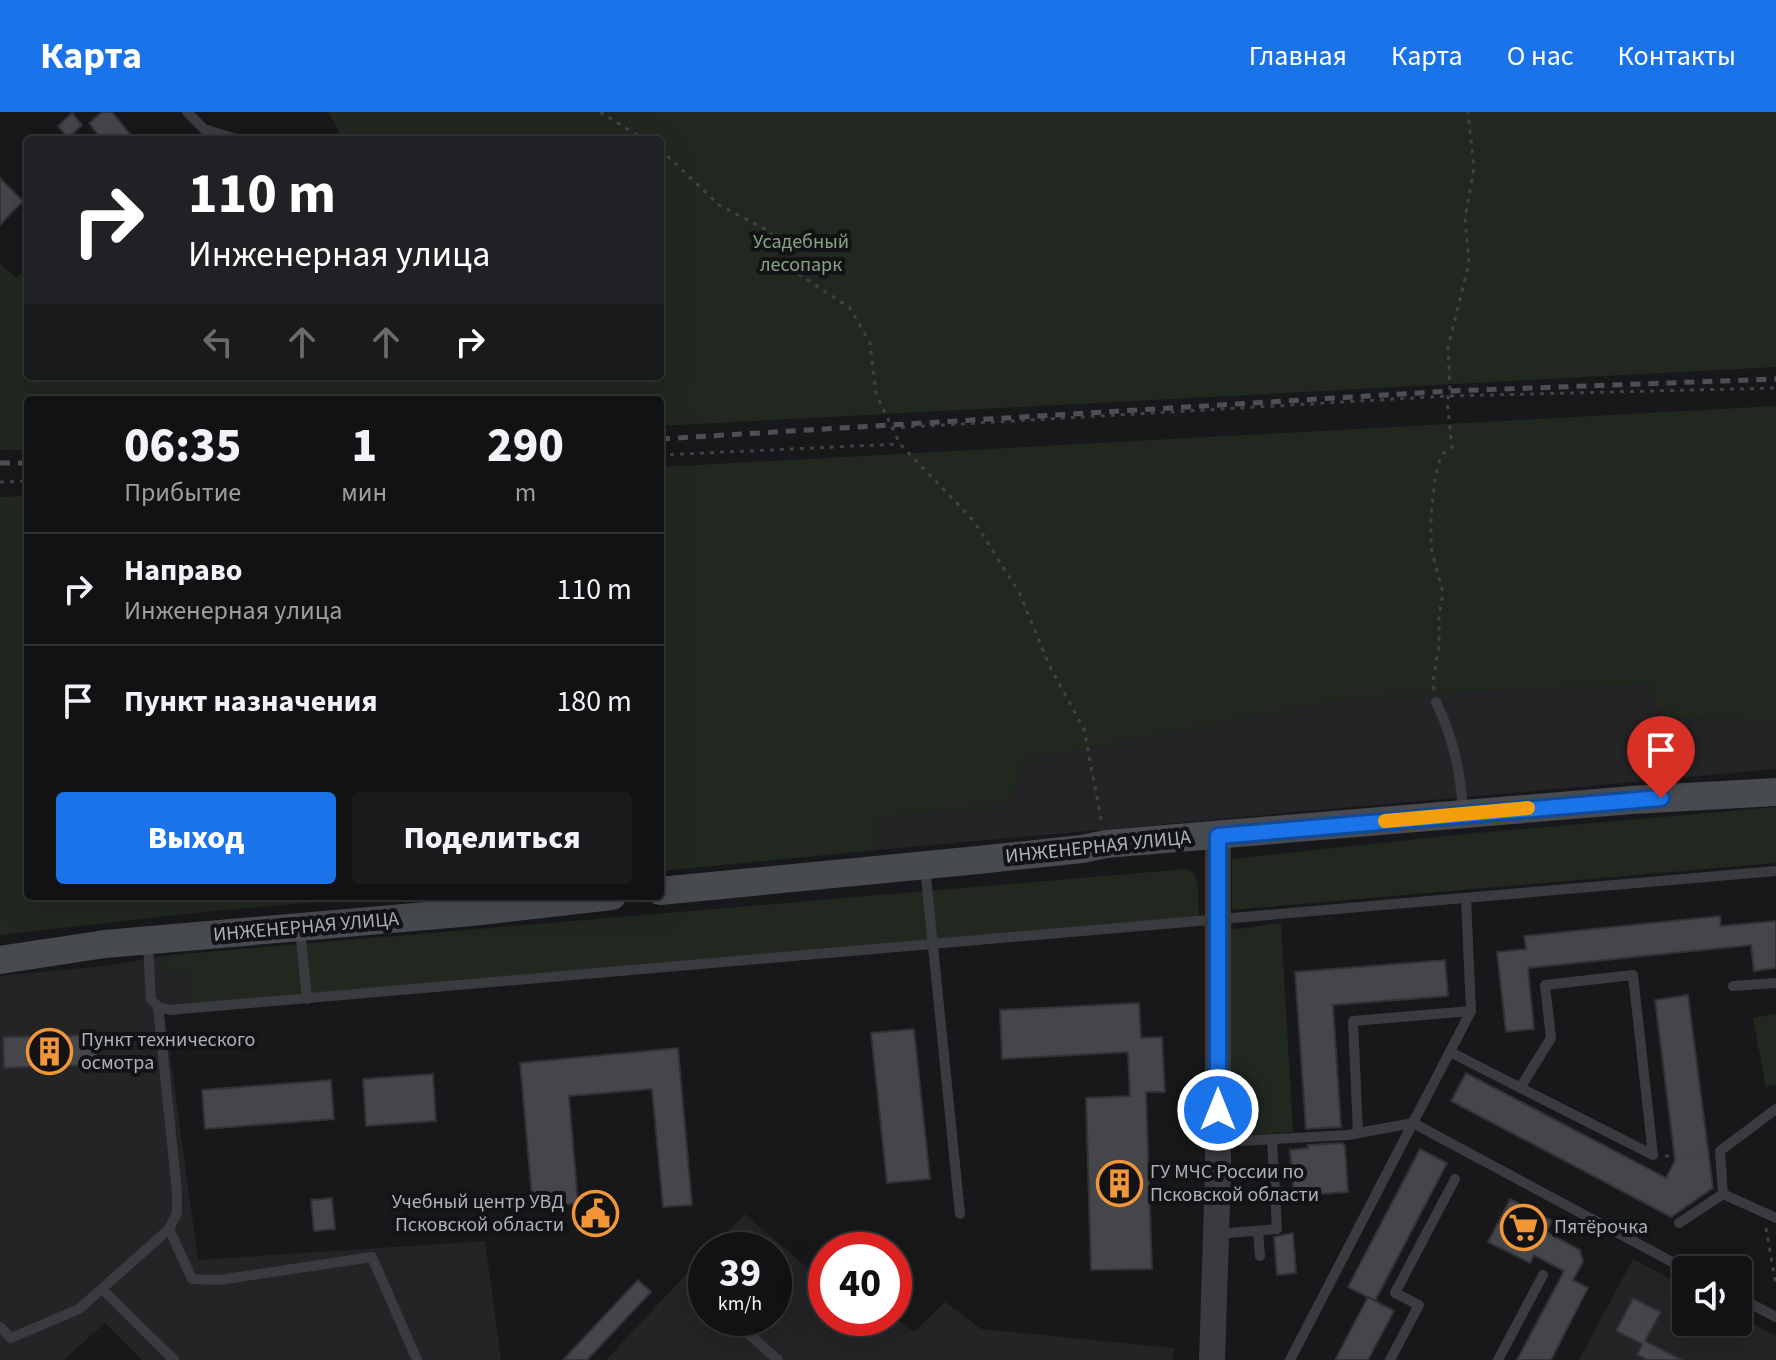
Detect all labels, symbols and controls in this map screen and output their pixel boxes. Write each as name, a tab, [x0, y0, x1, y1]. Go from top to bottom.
text: Карта	[40, 29, 142, 83]
text: Главная	[1249, 36, 1347, 76]
text: Карта	[1391, 36, 1463, 76]
text: О нас	[1507, 36, 1574, 76]
text: Контакты	[1618, 36, 1736, 76]
text: 110 m	[188, 155, 336, 234]
icon: right	[56, 168, 160, 272]
park label: Усадебный лесопарк	[753, 228, 849, 279]
text: Инженерная улица	[188, 229, 490, 280]
icon: left	[196, 320, 240, 364]
icon: ahead	[280, 320, 324, 364]
icon: ahead	[364, 320, 408, 364]
icon: right	[448, 320, 492, 364]
text: 06:35	[124, 412, 241, 480]
text: 1	[351, 412, 377, 480]
text: 290	[487, 412, 564, 480]
text: Прибытие	[124, 474, 241, 511]
text: мин	[341, 474, 387, 511]
text: m	[515, 474, 536, 511]
text: Направо	[124, 549, 242, 592]
icon: right	[56, 567, 100, 611]
text: 110 m	[556, 568, 632, 611]
text: Инженерная улица	[124, 592, 342, 629]
icon: arrive	[56, 679, 100, 723]
text: Пункт назначения	[124, 680, 378, 723]
text: 180 m	[556, 680, 632, 723]
pin	[1627, 716, 1695, 798]
icon: arrive	[1639, 728, 1683, 772]
button: Выход	[56, 792, 336, 884]
button: Поделиться	[352, 792, 632, 884]
street label: ИНЖЕНЕРНАЯ УЛИЦА	[1004, 823, 1192, 871]
street label: ИНЖЕНЕРНАЯ УЛИЦА	[212, 905, 400, 949]
place label: Пункт технического осмотра	[81, 1026, 255, 1077]
building icon: Пункт технического осмотра	[26, 1027, 74, 1075]
position arrow	[1176, 1068, 1260, 1152]
place label: ГУ МЧС России по Псковской области	[1150, 1158, 1319, 1209]
building icon: ГУ МЧС России по Псковской области	[1095, 1159, 1143, 1207]
place label: Учебный центр УВД Псковской области	[392, 1188, 564, 1239]
public building icon: Учебный центр УВД Псковской области	[571, 1189, 619, 1237]
supermarket icon: Пятёрочка	[1499, 1203, 1547, 1251]
place label: Пятёрочка	[1554, 1213, 1648, 1241]
speed limit sign: 40	[808, 1232, 912, 1336]
text: 39	[719, 1245, 761, 1302]
map controls	[1672, 1256, 1752, 1336]
button: sound	[1672, 1256, 1752, 1336]
text: km/h	[718, 1290, 762, 1318]

